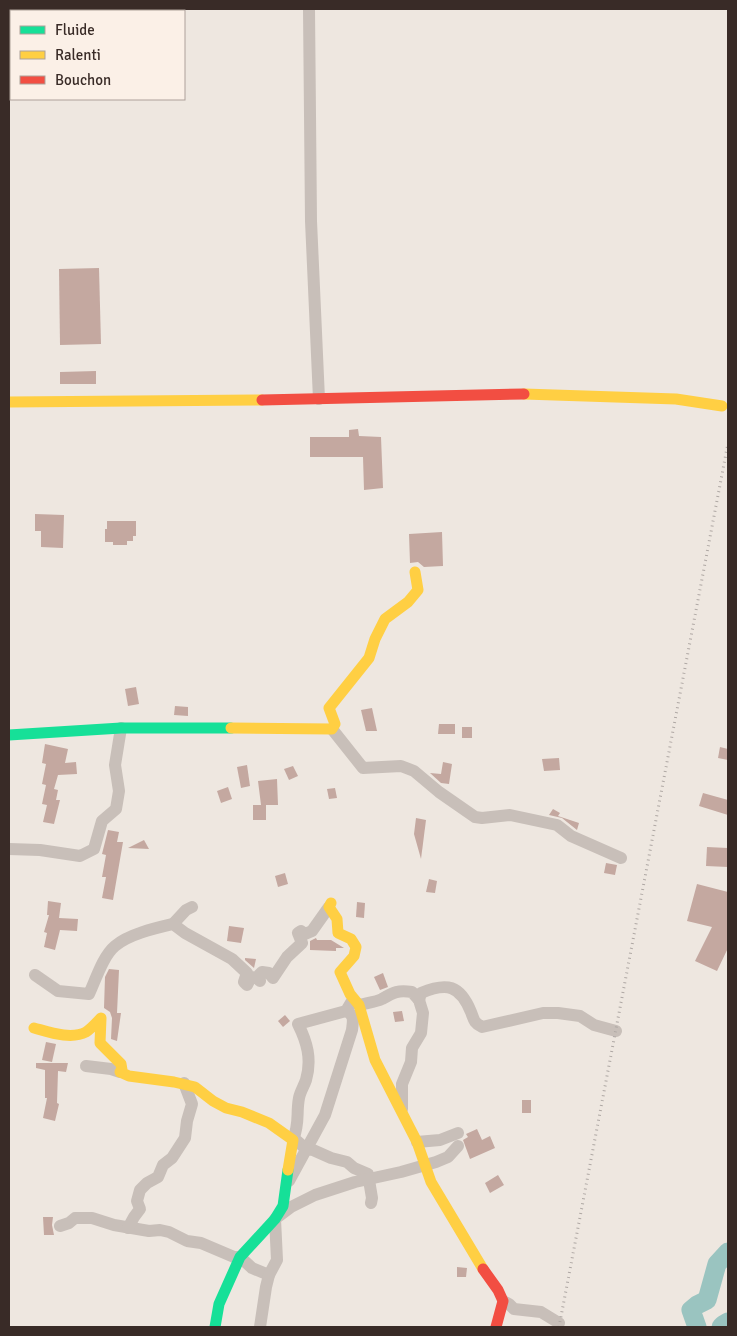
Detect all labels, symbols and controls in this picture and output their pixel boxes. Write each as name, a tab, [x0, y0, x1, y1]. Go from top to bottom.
legend	[10, 10, 185, 100]
text: Fluide	[55, 21, 95, 39]
text: Ralenti	[55, 46, 101, 64]
text: Bouchon	[55, 71, 111, 89]

